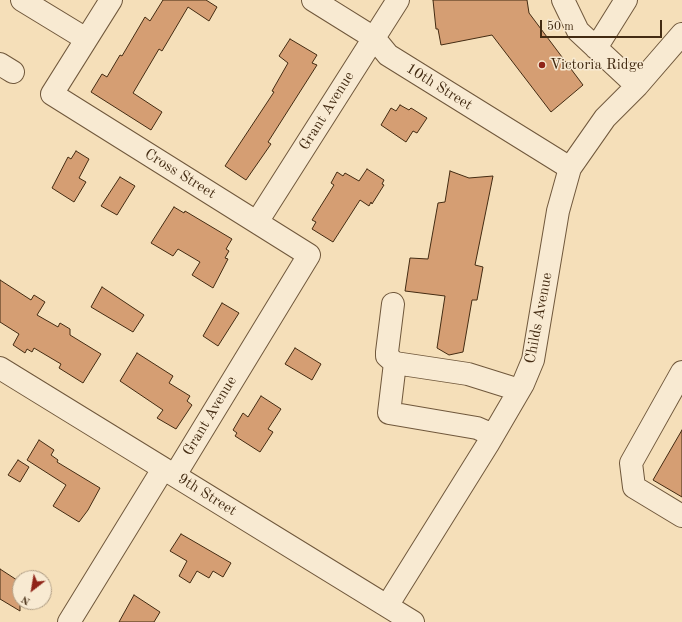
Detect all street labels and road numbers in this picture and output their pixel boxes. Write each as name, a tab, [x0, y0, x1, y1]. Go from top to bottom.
street label: 10th Street	[403, 60, 475, 114]
street label: Grant Avenue	[296, 68, 358, 154]
street label: Cross Street	[141, 145, 219, 203]
street label: Childs Avenue	[521, 271, 557, 365]
street label: Grant Avenue	[179, 373, 241, 459]
street label: 9th Street	[174, 470, 240, 520]

